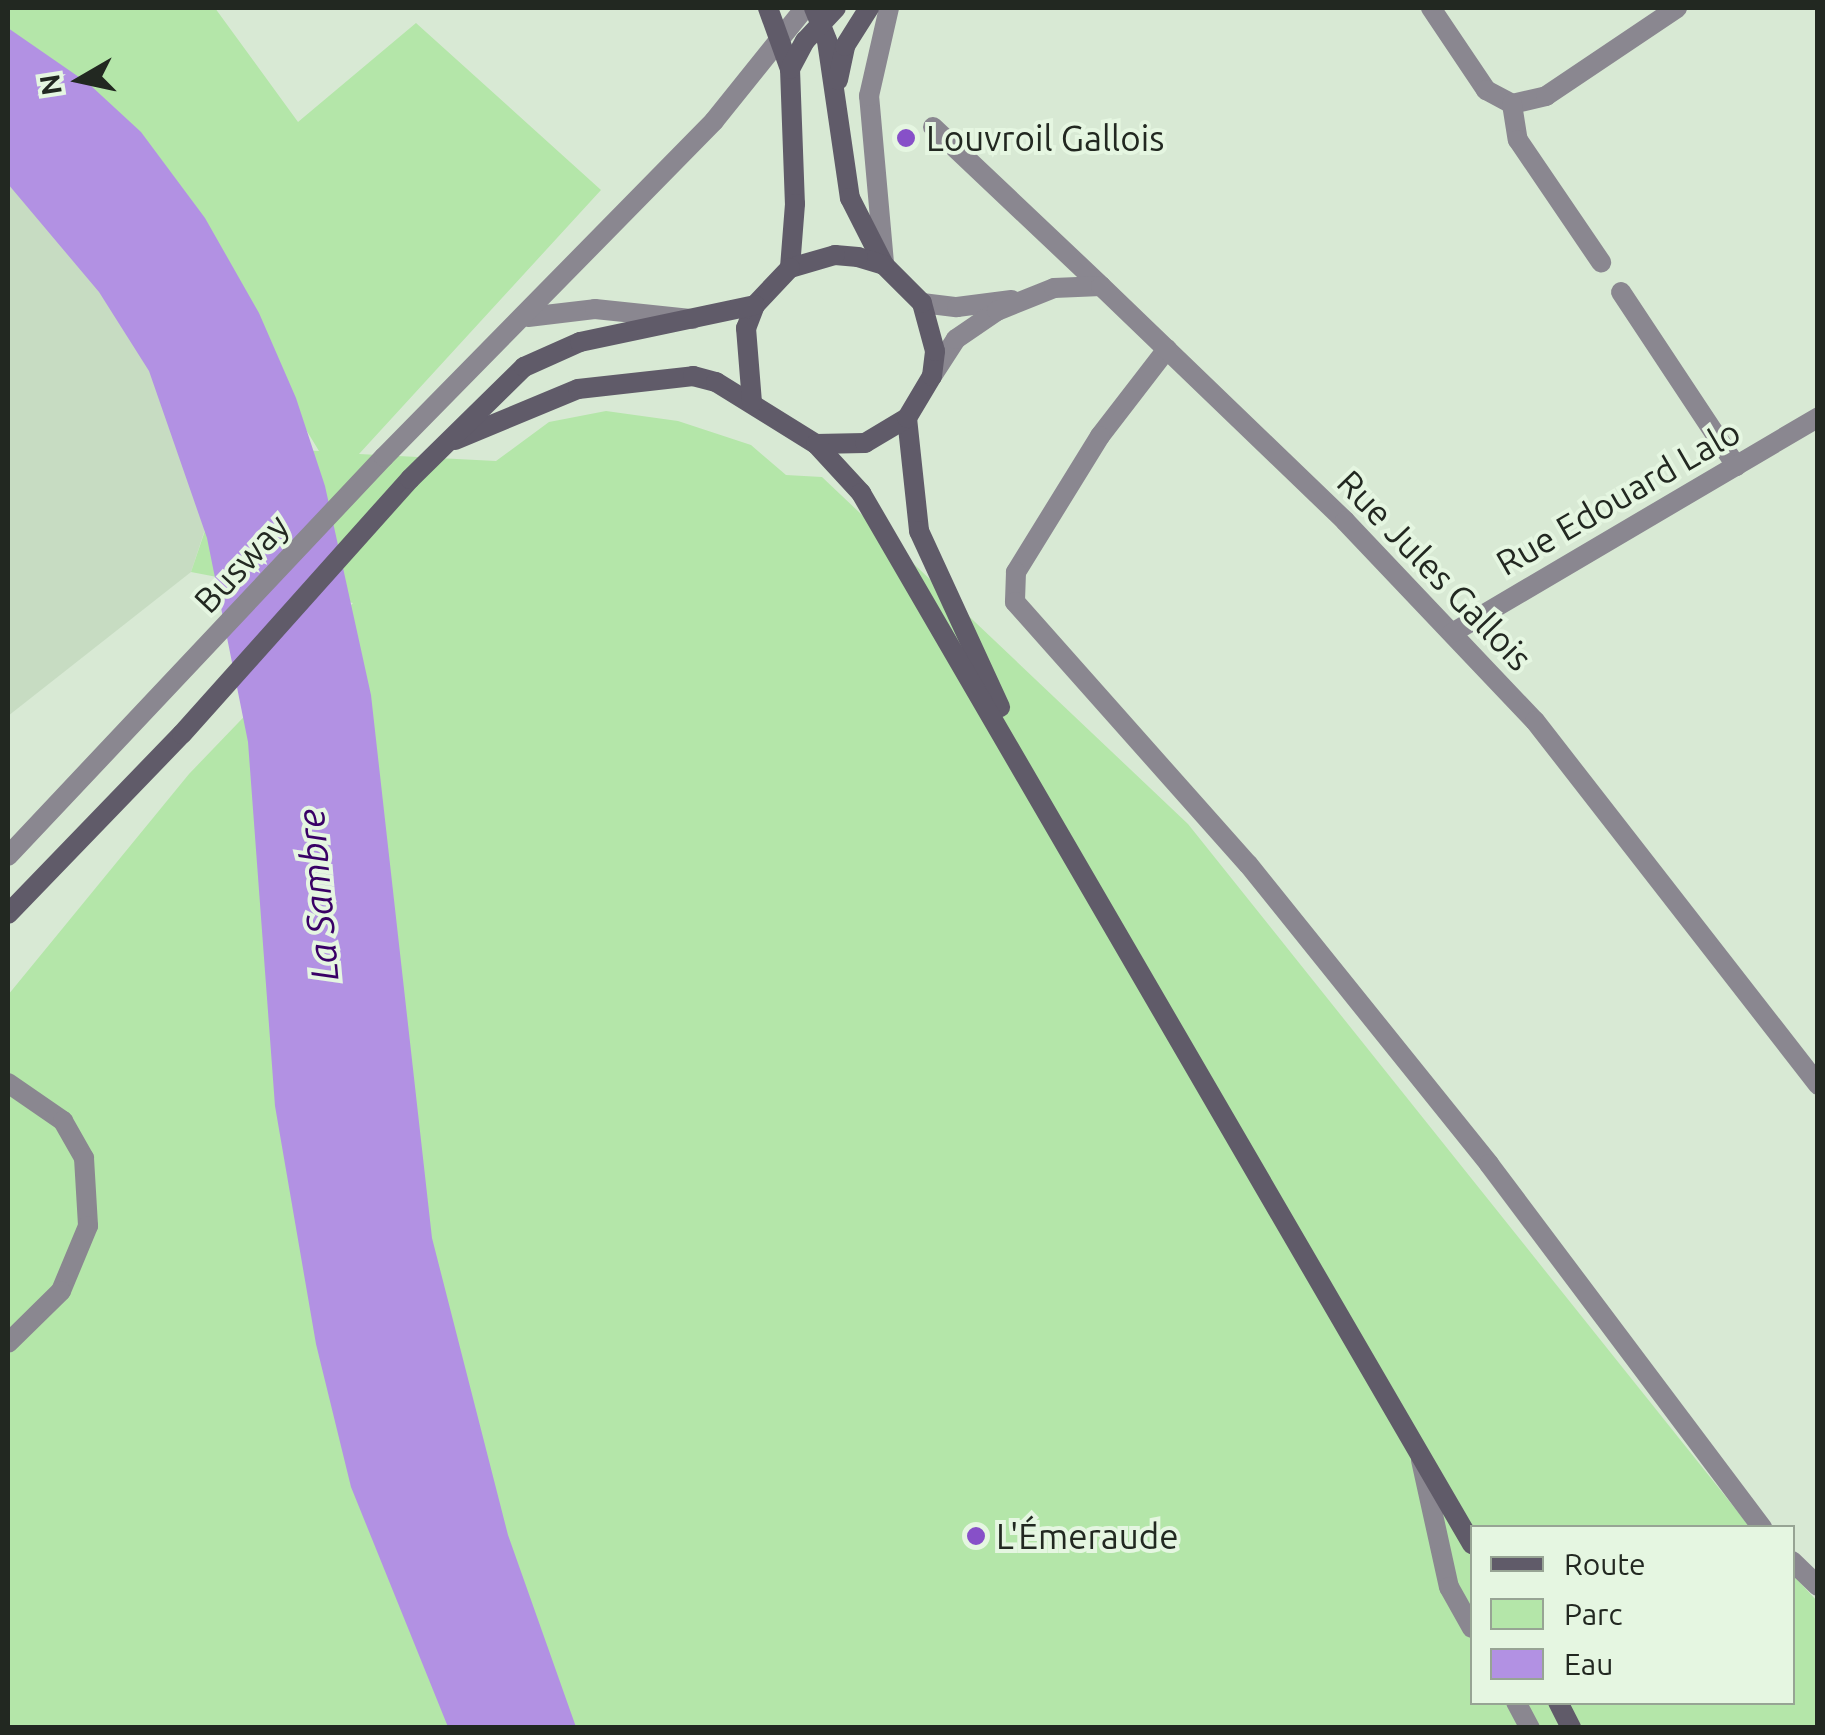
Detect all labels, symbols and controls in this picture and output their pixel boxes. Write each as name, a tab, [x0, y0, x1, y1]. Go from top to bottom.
north arrow	[30, 30, 130, 130]
text: N	[33, 72, 67, 98]
place label: Louvroil Gallois	[926, 117, 1164, 159]
marker: Louvroil Gallois	[895, 127, 917, 149]
street label: Rue Edouard Lalo	[1489, 410, 1747, 584]
street label: Rue Jules Gallois	[1329, 461, 1541, 679]
street label: Busway	[185, 505, 297, 621]
water label: La Sambre	[288, 807, 348, 983]
place label: L'Émeraude	[996, 1515, 1179, 1557]
marker: L'Émeraude	[965, 1525, 987, 1547]
legend	[1470, 1525, 1795, 1705]
text: Route	[1564, 1547, 1646, 1581]
text: Parc	[1564, 1597, 1622, 1631]
text: Eau	[1564, 1647, 1613, 1681]

